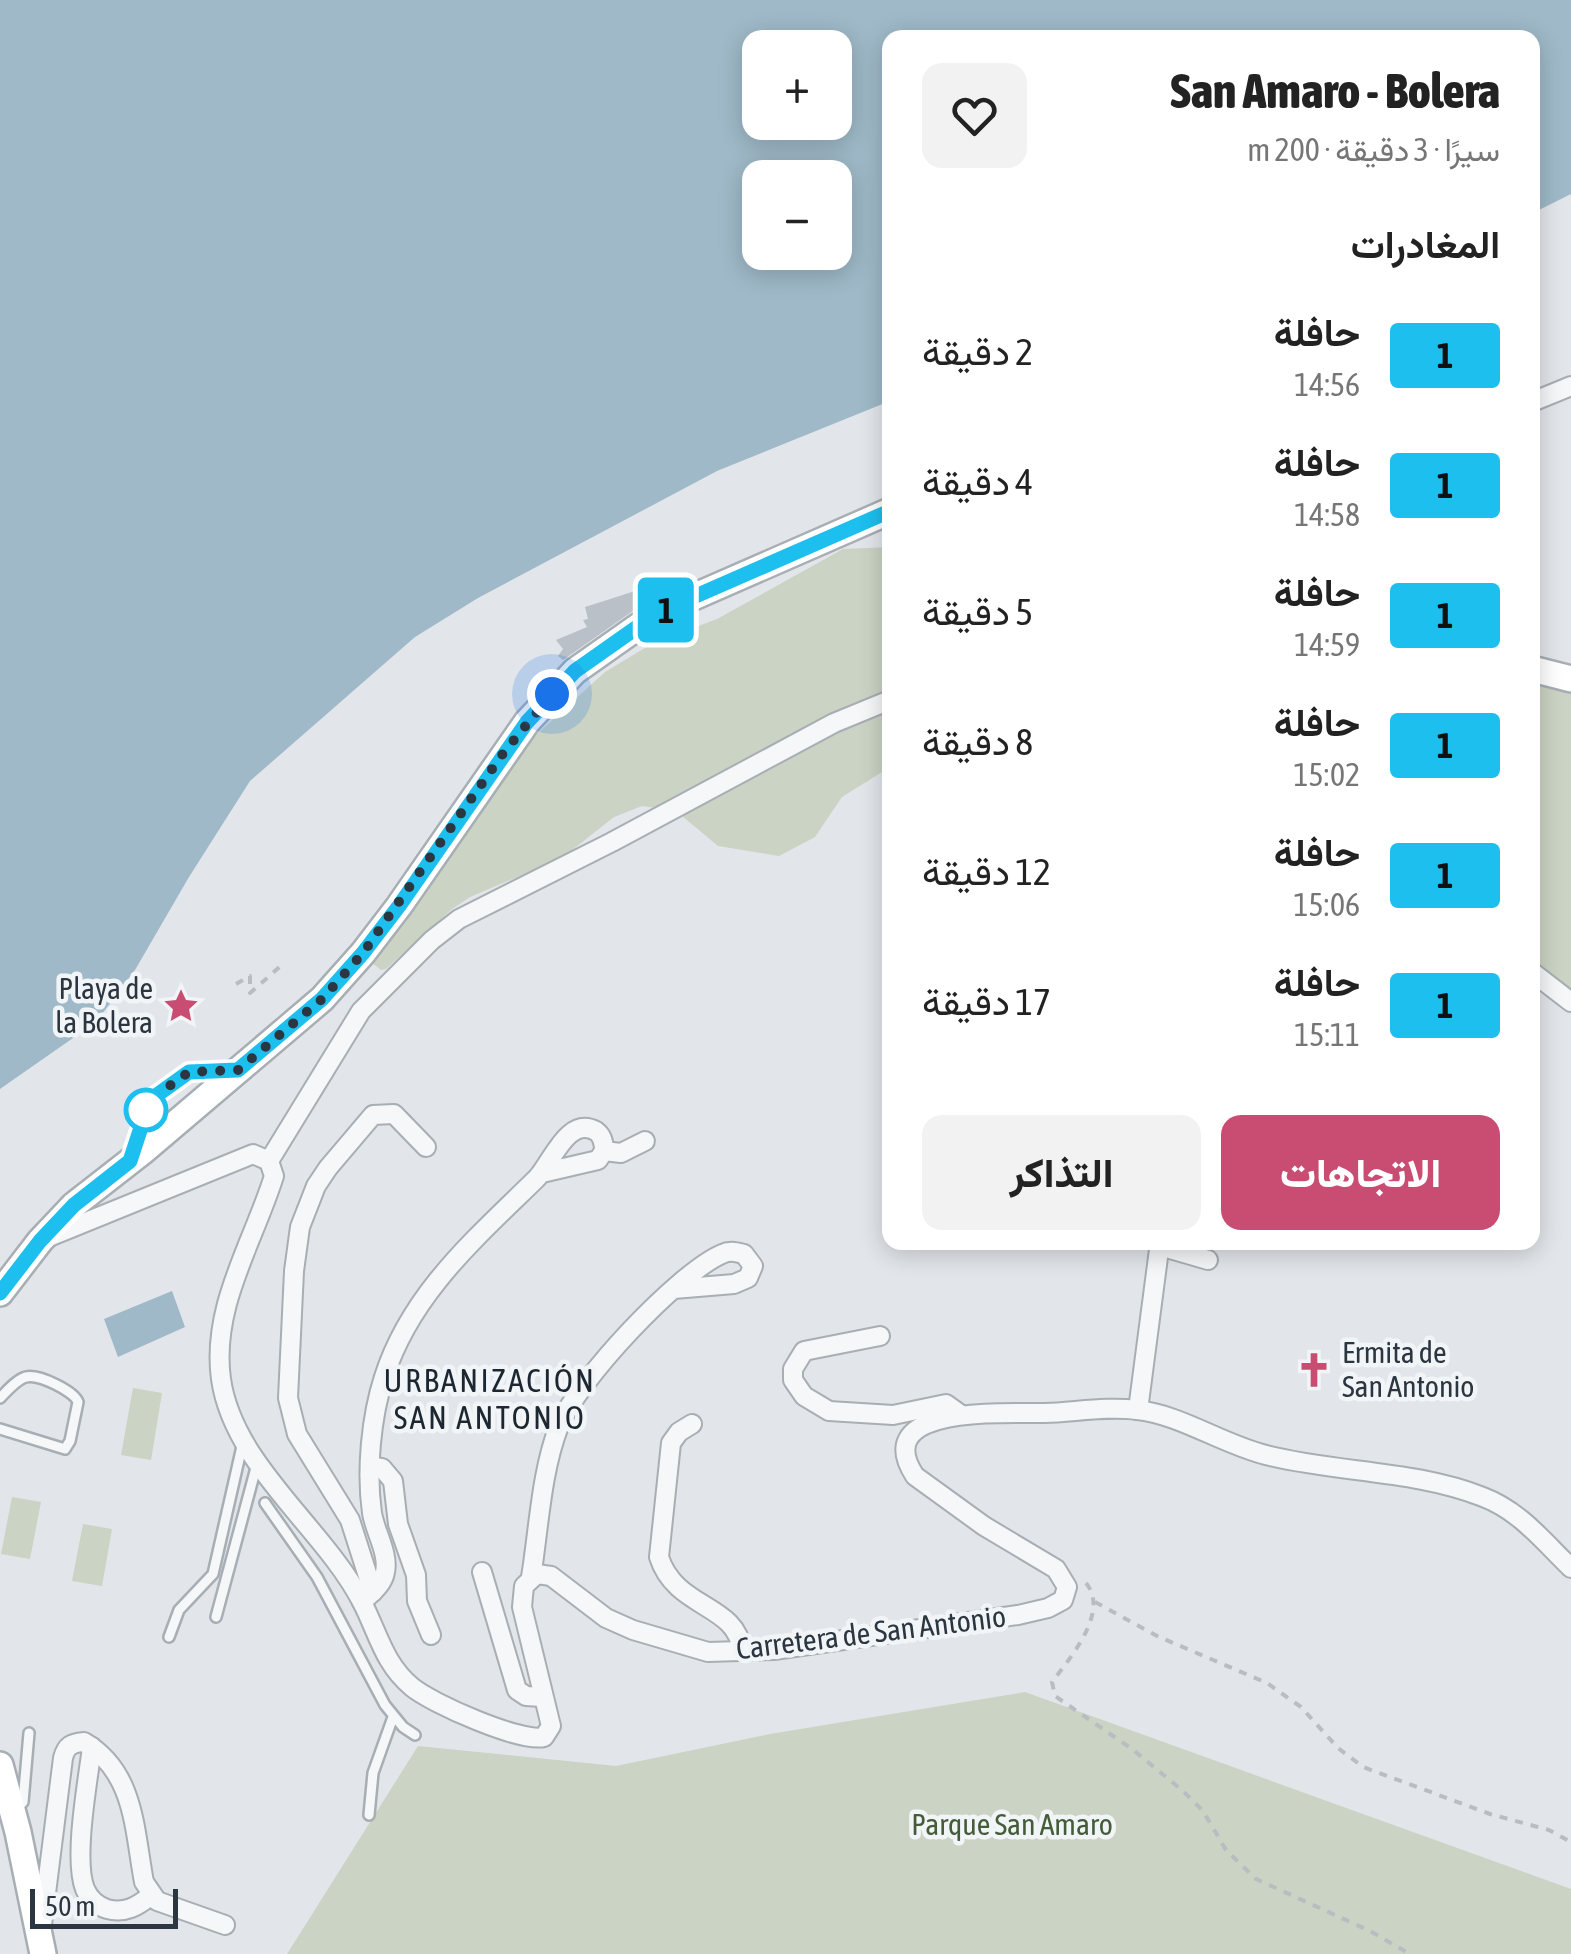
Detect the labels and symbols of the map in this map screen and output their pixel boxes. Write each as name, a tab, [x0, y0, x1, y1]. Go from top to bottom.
line badge: 1	[634, 578, 698, 642]
your location	[527, 669, 577, 719]
place label: Playa de la Bolera	[55, 971, 153, 1039]
place icon: Playa de la Bolera	[162, 987, 200, 1025]
unlabelled marker	[125, 1089, 167, 1131]
place label: Ermita de San Antonio	[1342, 1335, 1474, 1403]
church icon: Ermita de San Antonio	[1295, 1351, 1333, 1389]
district label: URBANIZACIÓN SAN ANTONIO	[384, 1362, 596, 1436]
street label: Carretera de San Antonio	[734, 1599, 1008, 1665]
park label: Parque San Amaro	[911, 1807, 1113, 1841]
scale bar	[30, 1884, 178, 1928]

